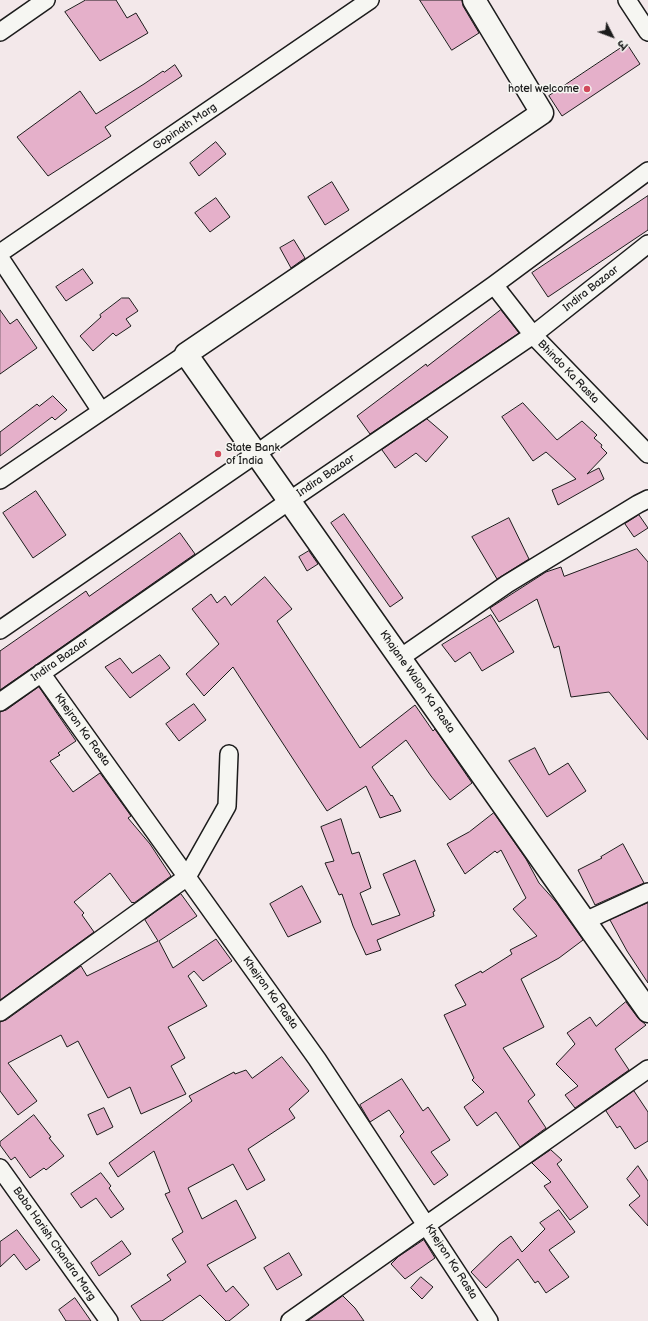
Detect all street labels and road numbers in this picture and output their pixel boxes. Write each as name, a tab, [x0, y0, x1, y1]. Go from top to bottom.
street label: Gopinath Marg	[151, 101, 219, 153]
street label: Indira Bazaar	[561, 263, 621, 315]
street label: Bhindo Ka Rasta	[534, 338, 602, 406]
street label: Indira Bazaar	[295, 452, 357, 500]
street label: Khajane Walon Ka Rasta	[377, 628, 457, 736]
street label: Indira Bazaar	[29, 635, 91, 685]
street label: Khejron Ka Rasta	[51, 691, 113, 769]
street label: Khejron Ka Rasta	[239, 954, 301, 1032]
street label: Baba Harish Chandra Marg	[10, 1185, 98, 1303]
street label: Khejron Ka Rasta	[422, 1222, 480, 1302]

